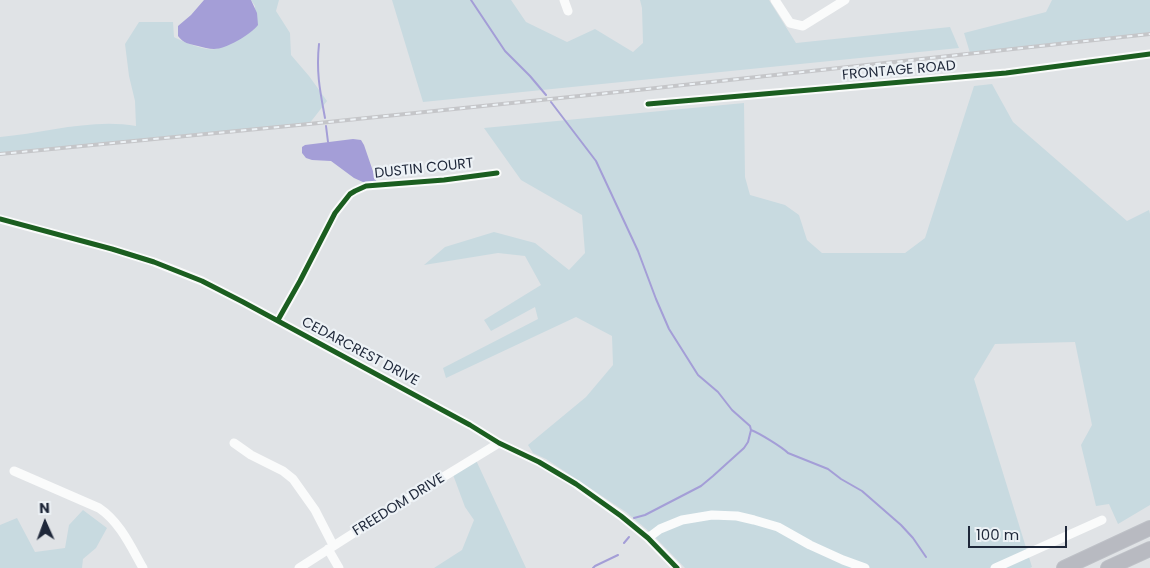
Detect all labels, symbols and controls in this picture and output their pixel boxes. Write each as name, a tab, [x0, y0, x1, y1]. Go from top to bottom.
street label: FRONTAGE ROAD	[841, 58, 957, 84]
street label: DUSTIN COURT	[374, 155, 474, 183]
street label: CEDARCREST DRIVE	[299, 314, 421, 390]
street label: FREEDOM DRIVE	[350, 470, 448, 540]
north arrow	[20, 498, 70, 548]
text: N	[39, 498, 50, 518]
scale bar	[970, 516, 1069, 548]
text: 100 m	[976, 524, 1019, 545]

